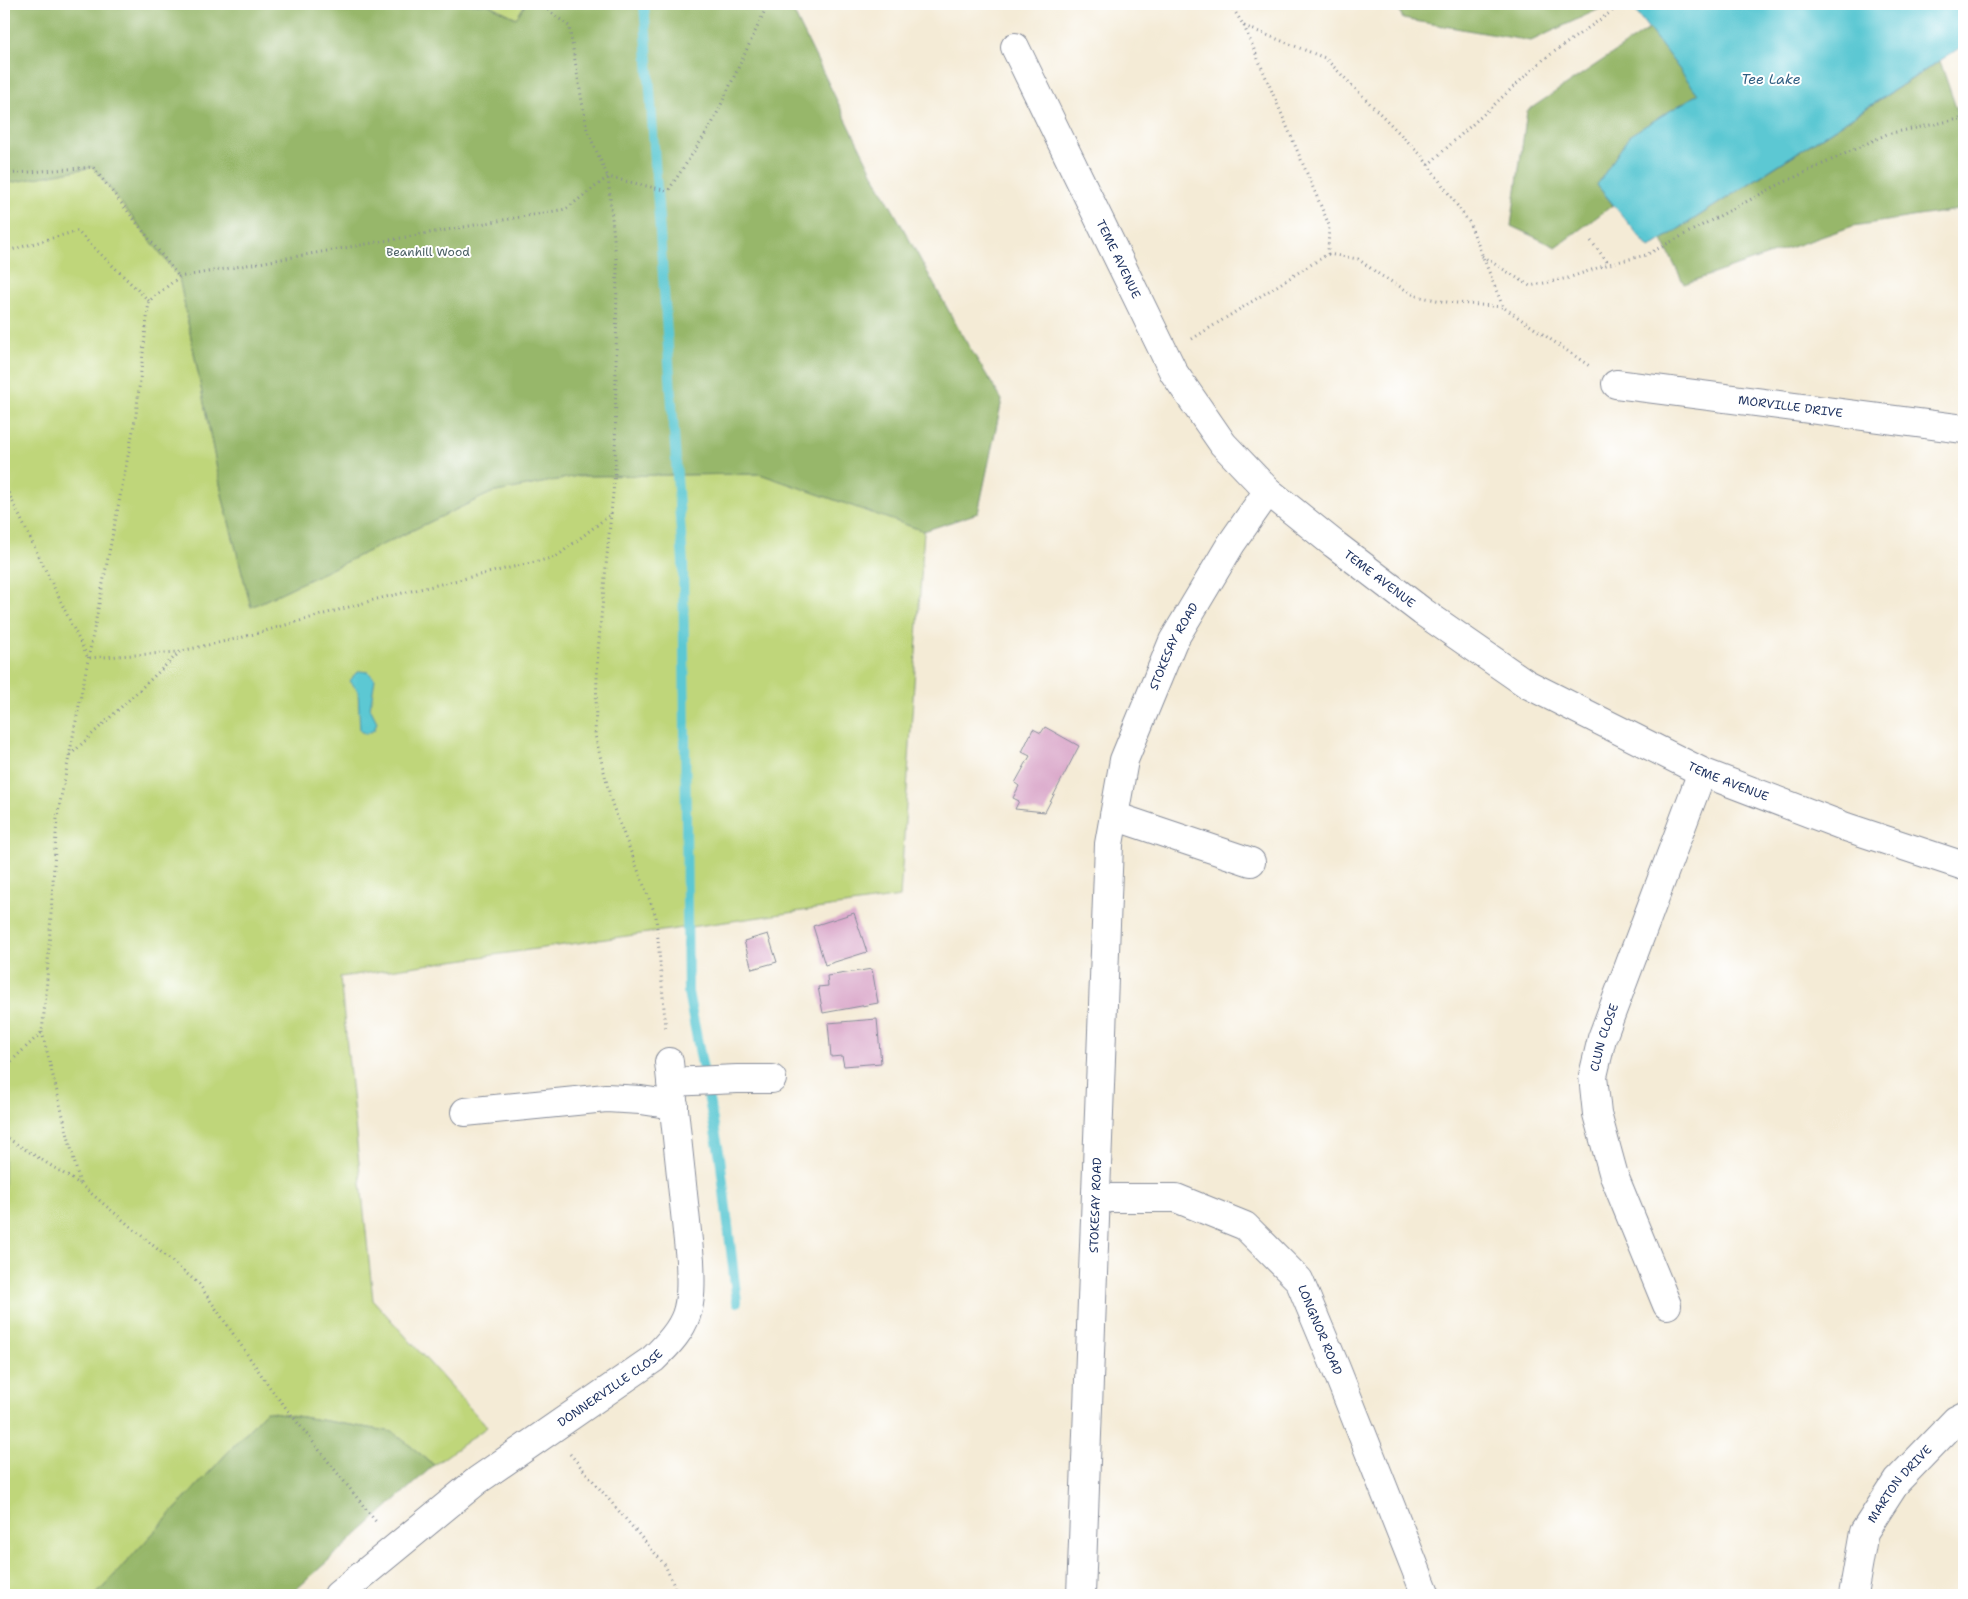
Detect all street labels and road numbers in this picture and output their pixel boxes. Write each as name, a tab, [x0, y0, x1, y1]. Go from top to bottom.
street label: TEME AVENUE	[1092, 217, 1144, 301]
street label: MORVILLE DRIVE	[1737, 392, 1844, 421]
street label: TEME AVENUE	[1341, 546, 1418, 611]
street label: STOKESAY ROAD	[1146, 600, 1202, 693]
street label: TEME AVENUE	[1685, 758, 1771, 805]
street label: CLUN CLOSE	[1586, 1001, 1622, 1073]
street label: STOKESAY ROAD	[1086, 1157, 1105, 1253]
street label: LONGNOR ROAD	[1294, 1282, 1346, 1377]
street label: DONNERVILLE CLOSE	[554, 1346, 666, 1431]
street label: MARTON DRIVE	[1864, 1442, 1935, 1526]

